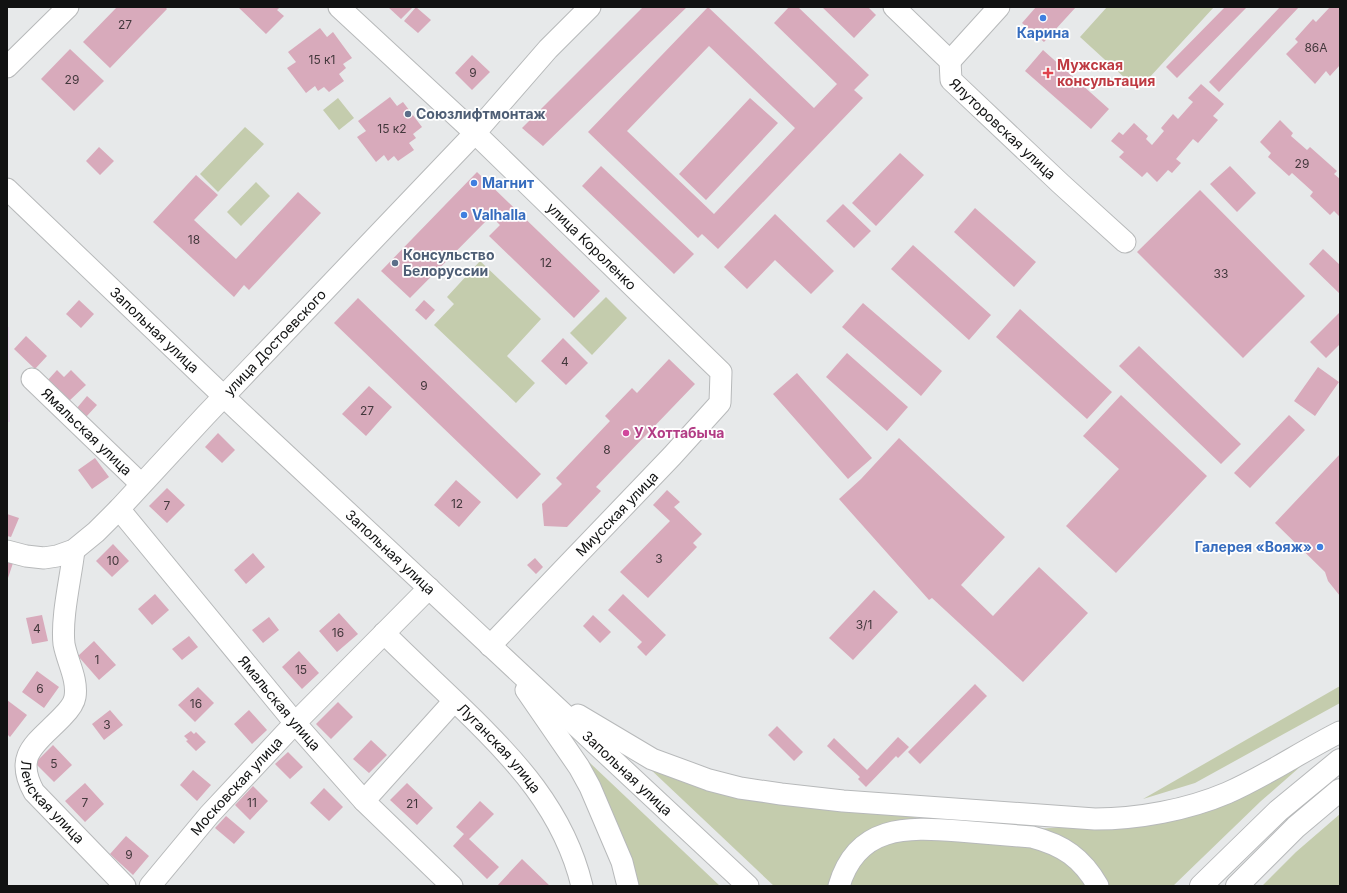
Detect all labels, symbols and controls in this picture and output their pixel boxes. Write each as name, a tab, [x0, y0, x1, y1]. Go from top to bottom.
marker: Карина	[1038, 13, 1048, 23]
house number: 27	[118, 17, 132, 32]
place label: Карина	[1017, 24, 1069, 41]
house number: 86А	[1304, 40, 1328, 55]
house number: 15 к1	[309, 52, 335, 67]
place label: Мужская консультация	[1057, 56, 1155, 89]
house number: 9	[469, 65, 477, 80]
marker: Мужская консультация	[1042, 67, 1054, 79]
house number: 29	[65, 72, 79, 87]
street label: Ялуторовская улица	[947, 74, 1060, 183]
place label: Союзлифтмонтаж	[416, 105, 546, 122]
marker: Союзлифтмонтаж	[403, 109, 413, 119]
house number: 15 к2	[377, 121, 407, 136]
house number: 29	[1295, 156, 1309, 171]
place label: Магнит	[482, 174, 534, 191]
marker: Магнит	[469, 178, 479, 188]
street label: улица Короленко	[544, 199, 640, 293]
place label: Valhalla	[472, 206, 526, 223]
marker: Valhalla	[459, 210, 469, 220]
house number: 18	[188, 232, 200, 247]
place label: Консульство Белоруссии	[403, 246, 495, 279]
house number: 12	[540, 255, 552, 270]
marker: Консульство Белоруссии	[390, 258, 400, 268]
house number: 33	[1214, 266, 1228, 281]
street label: Запольная улица	[107, 283, 203, 376]
street label: улица Достоевского	[220, 286, 329, 399]
house number: 4	[561, 354, 569, 369]
house number: 9	[420, 378, 428, 393]
street label: Ямальская улица	[38, 384, 136, 479]
house number: 27	[360, 403, 374, 418]
place label: У Хоттабыча	[634, 424, 724, 441]
marker: У Хоттабыча	[621, 428, 631, 438]
house number: 8	[603, 442, 611, 457]
street label: Миусская улица	[572, 468, 661, 560]
house number: 12	[451, 496, 463, 511]
house number: 7	[164, 498, 171, 513]
street label: Запольная улица	[342, 506, 439, 598]
place label: Галерея «Вояж»	[1195, 538, 1312, 555]
marker: Галерея «Вояж»	[1315, 542, 1325, 552]
house number: 3	[655, 551, 663, 566]
house number: 10	[107, 553, 119, 568]
house number: 3/1	[856, 617, 872, 632]
house number: 4	[33, 621, 41, 636]
house number: 16	[332, 625, 344, 640]
house number: 1	[95, 652, 99, 667]
street label: Ямальская улица	[235, 652, 324, 754]
house number: 15	[295, 662, 307, 677]
house number: 6	[36, 681, 44, 696]
house number: 16	[190, 696, 202, 711]
street label: Луганская улица	[454, 699, 545, 796]
house number: 3	[103, 717, 111, 732]
street label: Запольная улица	[579, 727, 676, 819]
street label: Московская улица	[187, 733, 286, 839]
house number: 5	[50, 756, 58, 771]
street label: Ленская улица	[18, 760, 88, 847]
house number: 7	[82, 795, 89, 810]
house number: 11	[247, 795, 257, 810]
house number: 21	[406, 796, 418, 811]
house number: 9	[125, 847, 133, 862]

